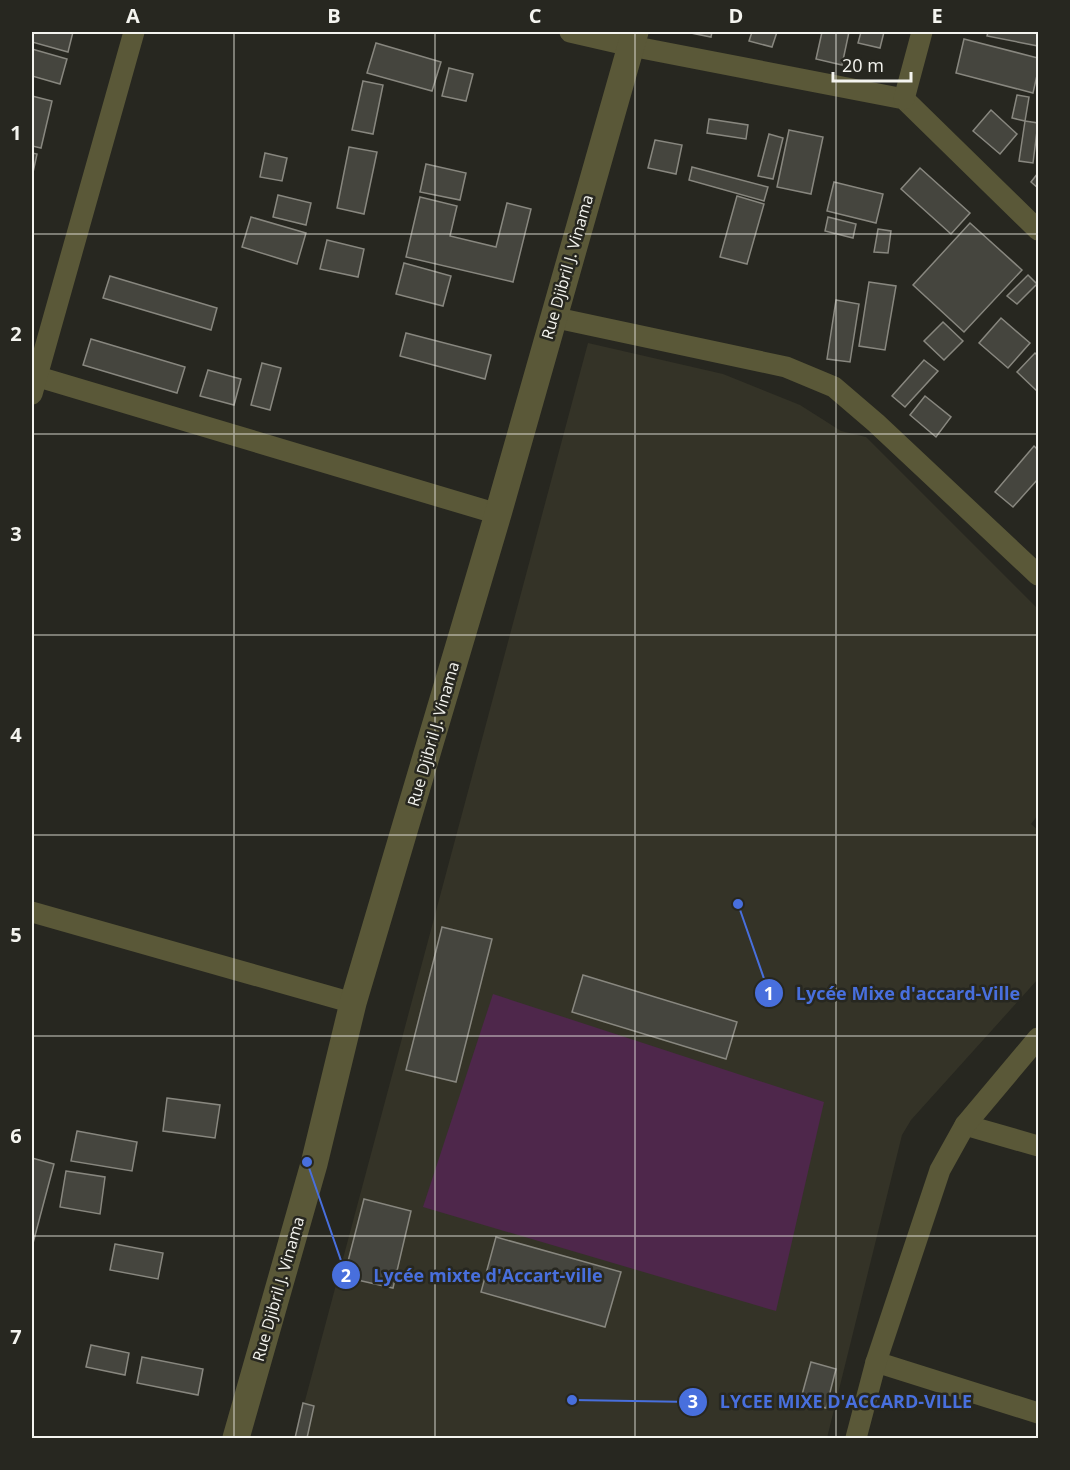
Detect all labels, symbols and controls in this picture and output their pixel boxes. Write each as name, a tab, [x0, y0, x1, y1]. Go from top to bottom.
text: A	[126, 2, 140, 29]
text: B	[327, 2, 341, 29]
text: C	[529, 2, 542, 29]
text: D	[729, 2, 743, 29]
text: E	[931, 2, 943, 29]
scale bar	[833, 45, 911, 83]
text: 20 m	[842, 53, 884, 77]
text: 1	[10, 119, 22, 146]
street label: Rue Djibril J. Vinama	[536, 192, 598, 342]
text: 2	[10, 320, 22, 347]
text: 3	[10, 520, 22, 547]
street label: Rue Djibril J. Vinama	[402, 659, 464, 809]
text: 4	[10, 721, 22, 748]
text: 5	[10, 921, 22, 948]
callout: Lycée Mixe d'accard-Ville	[754, 975, 1032, 1011]
text: 1	[764, 981, 774, 1005]
text: Lycée Mixe d'accard-Ville	[796, 981, 1020, 1005]
text: 6	[10, 1122, 22, 1149]
street label: Rue Djibril J. Vinama	[247, 1214, 309, 1364]
callout: Lycée mixte d'Accart-ville	[331, 1257, 615, 1293]
text: 2	[341, 1263, 351, 1287]
text: Lycée mixte d'Accart-ville	[373, 1263, 603, 1287]
text: 7	[10, 1323, 22, 1350]
callout: LYCEE MIXE D'ACCARD-VILLE	[678, 1384, 985, 1420]
text: 3	[688, 1389, 698, 1413]
text: LYCEE MIXE D'ACCARD-VILLE	[720, 1389, 972, 1413]

